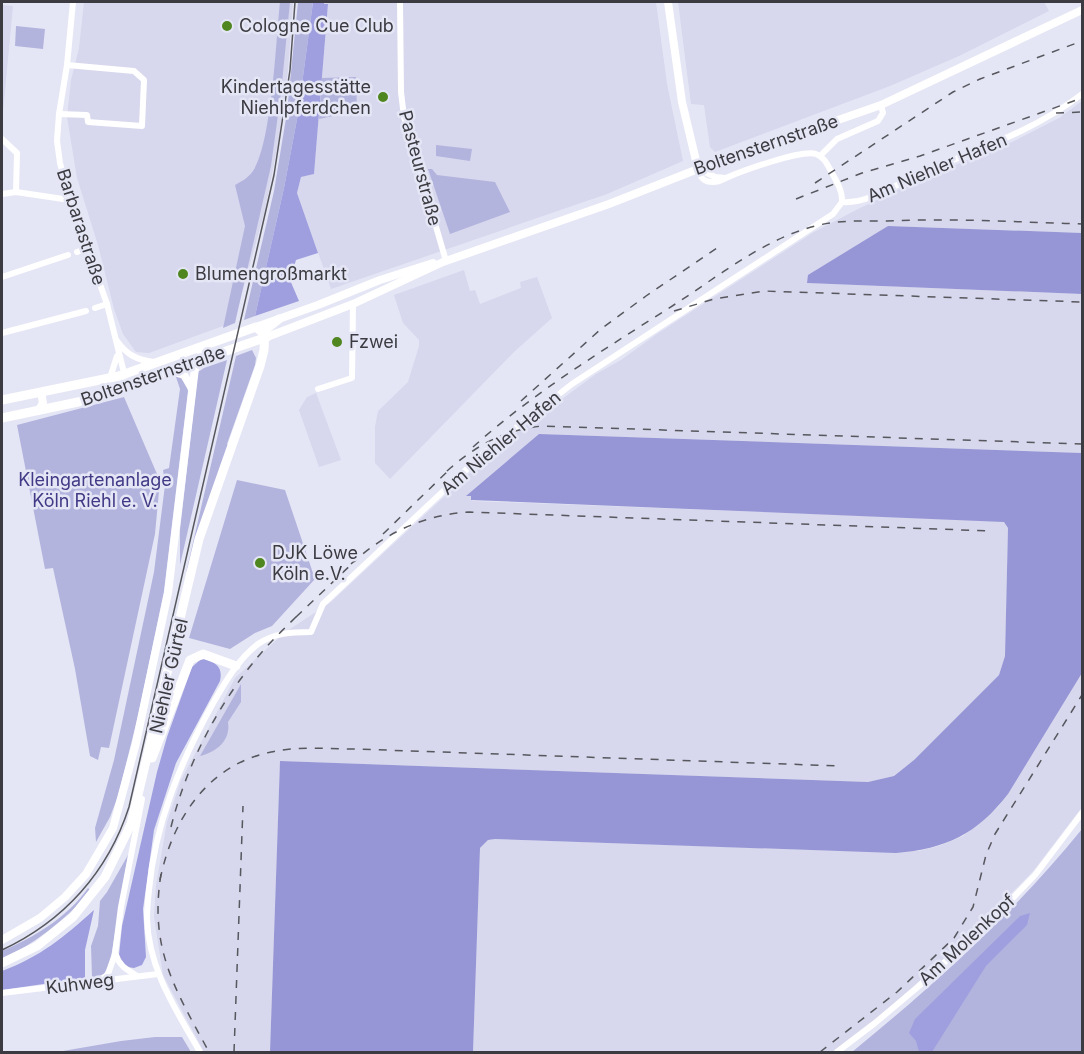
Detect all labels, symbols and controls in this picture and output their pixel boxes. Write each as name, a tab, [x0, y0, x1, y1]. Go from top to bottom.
place label: Cologne Cue Club	[239, 15, 394, 36]
marker: Cologne Cue Club	[220, 19, 234, 33]
place label: Kindertagesstätte Niehlpferdchen	[221, 76, 371, 118]
marker: Kindertagesstätte Niehlpferdchen	[376, 90, 390, 104]
street label: Pasteurstraße	[395, 108, 446, 228]
street label: Boltensternstraße	[691, 110, 841, 179]
street label: Am Niehler Hafen	[864, 129, 1010, 206]
street label: Barbarastraße	[53, 166, 110, 288]
place label: Blumengroßmarkt	[195, 263, 347, 284]
marker: Blumengroßmarkt	[176, 267, 190, 281]
place label: Fzwei	[349, 331, 398, 352]
marker: Fzwei	[330, 335, 344, 349]
street label: Boltensternstraße	[78, 341, 228, 410]
street label: Am Niehler Hafen	[437, 386, 565, 499]
park label: Kleingartenanlage Köln Riehl e. V.	[18, 469, 172, 511]
place label: DJK Löwe Köln e.V.	[272, 542, 358, 584]
marker: DJK Löwe Köln e.V.	[253, 556, 267, 570]
street label: Niehler Gürtel	[145, 616, 192, 735]
street label: Am Molenkopf	[914, 890, 1019, 990]
street label: Kuhweg	[45, 969, 115, 998]

